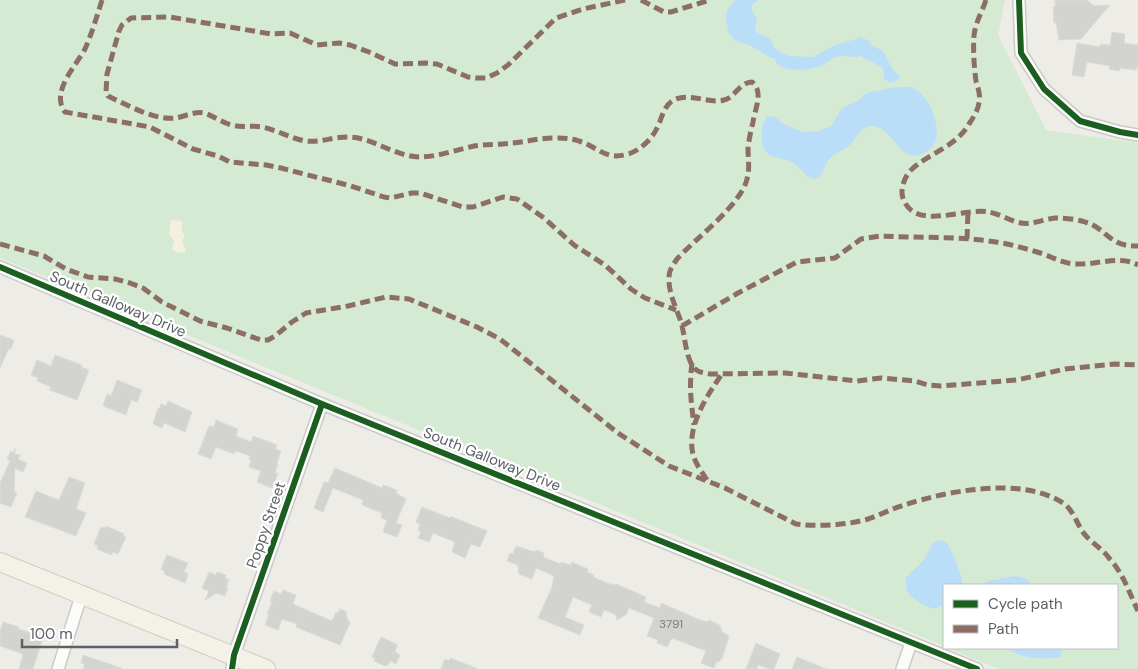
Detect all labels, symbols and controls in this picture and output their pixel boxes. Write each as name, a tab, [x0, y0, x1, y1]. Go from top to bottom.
street label: South Galloway Drive	[47, 266, 189, 342]
street label: South Galloway Drive	[420, 422, 564, 496]
street label: Poppy Street	[242, 479, 290, 571]
legend	[943, 584, 1118, 649]
text: Cycle path	[988, 594, 1063, 614]
scale bar	[22, 616, 178, 648]
house number: 3791	[659, 616, 683, 632]
text: Path	[988, 619, 1019, 639]
text: 100 m	[30, 624, 73, 644]

